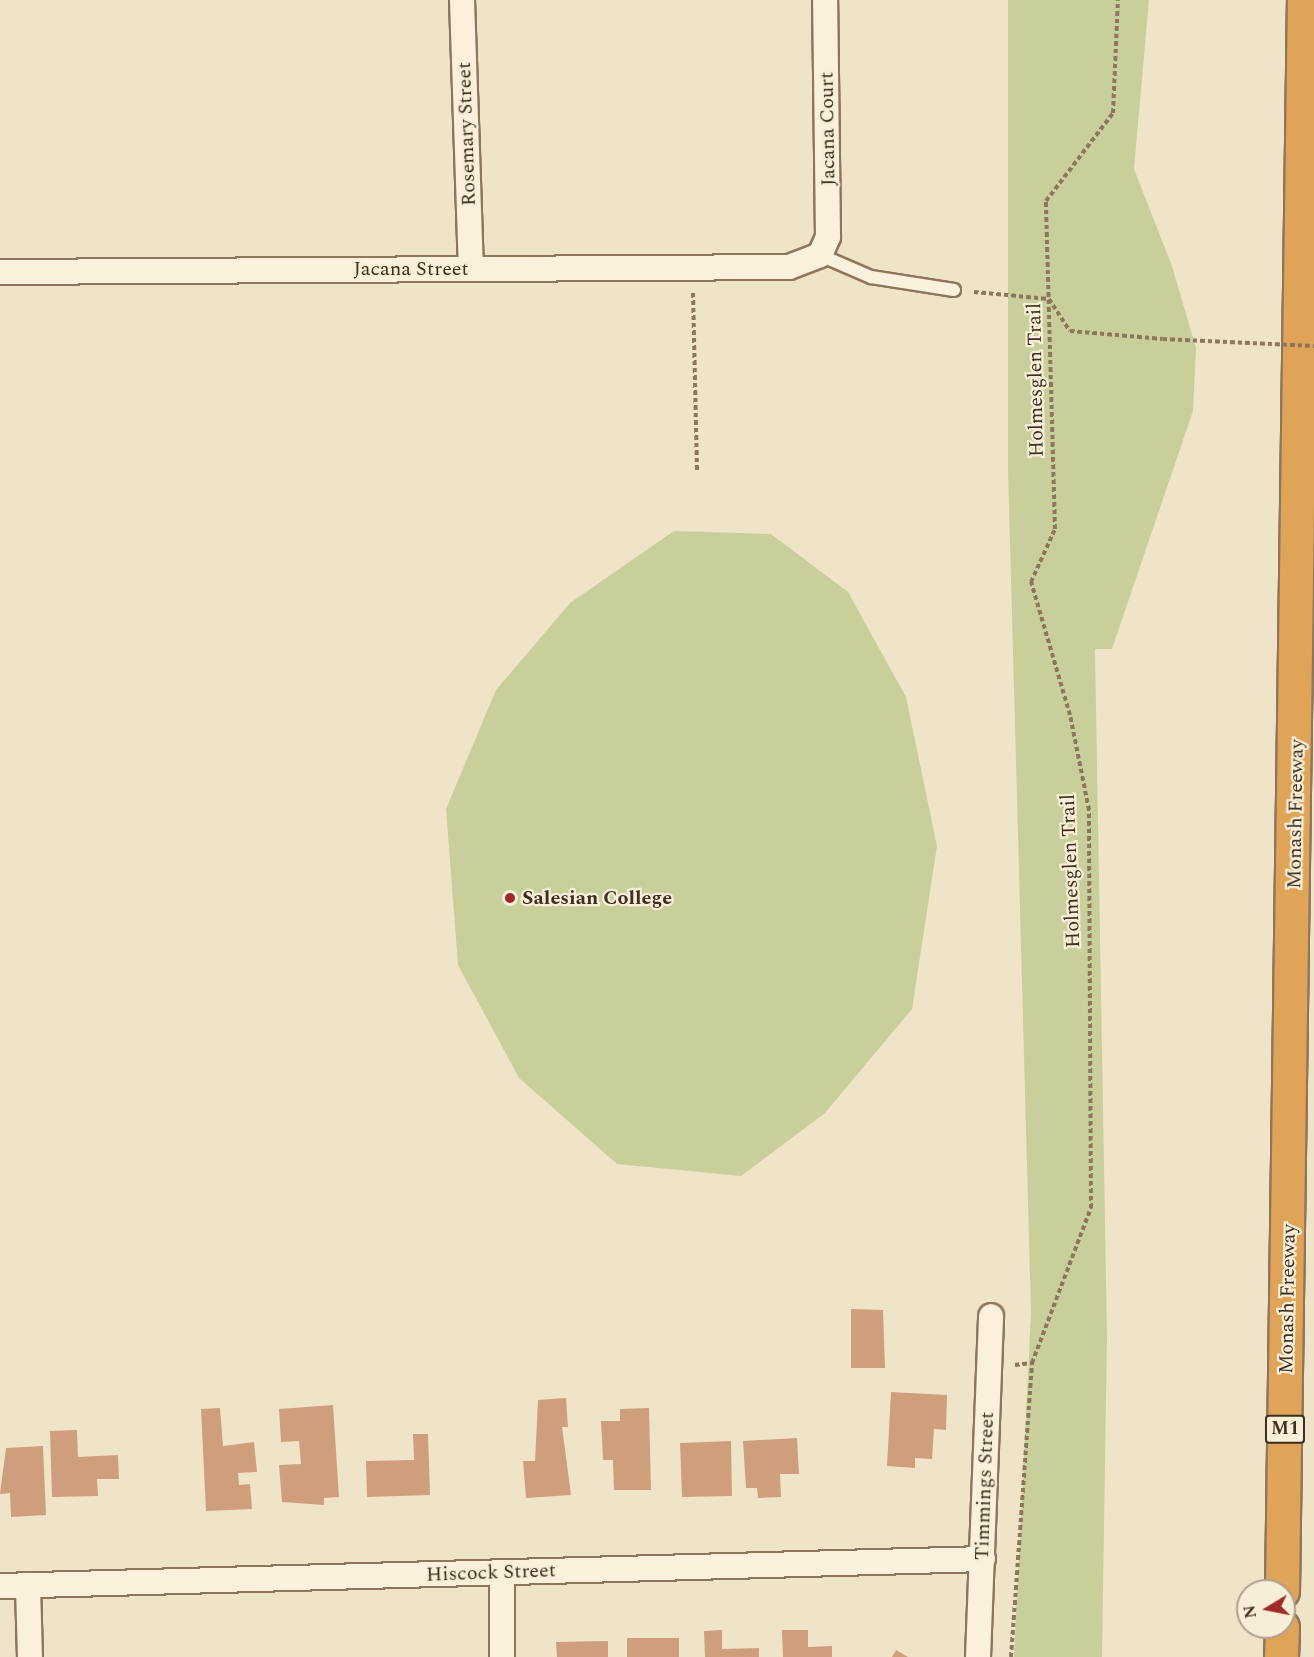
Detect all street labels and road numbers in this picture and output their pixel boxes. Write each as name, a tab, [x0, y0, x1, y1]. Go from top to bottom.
street label: Rosemary Street	[452, 62, 482, 206]
street label: Jacana Court	[815, 72, 841, 186]
street label: Jacana Street	[353, 257, 469, 281]
street label: Holmesglen Trail	[1023, 303, 1049, 457]
street label: Monash Freeway	[1283, 739, 1309, 889]
street label: Holmesglen Trail	[1056, 794, 1086, 948]
street label: Monash Freeway	[1275, 1224, 1301, 1374]
street label: Timmings Street	[970, 1411, 1000, 1561]
road number: M1	[1264, 1414, 1306, 1444]
street label: Hiscock Street	[426, 1559, 556, 1587]

